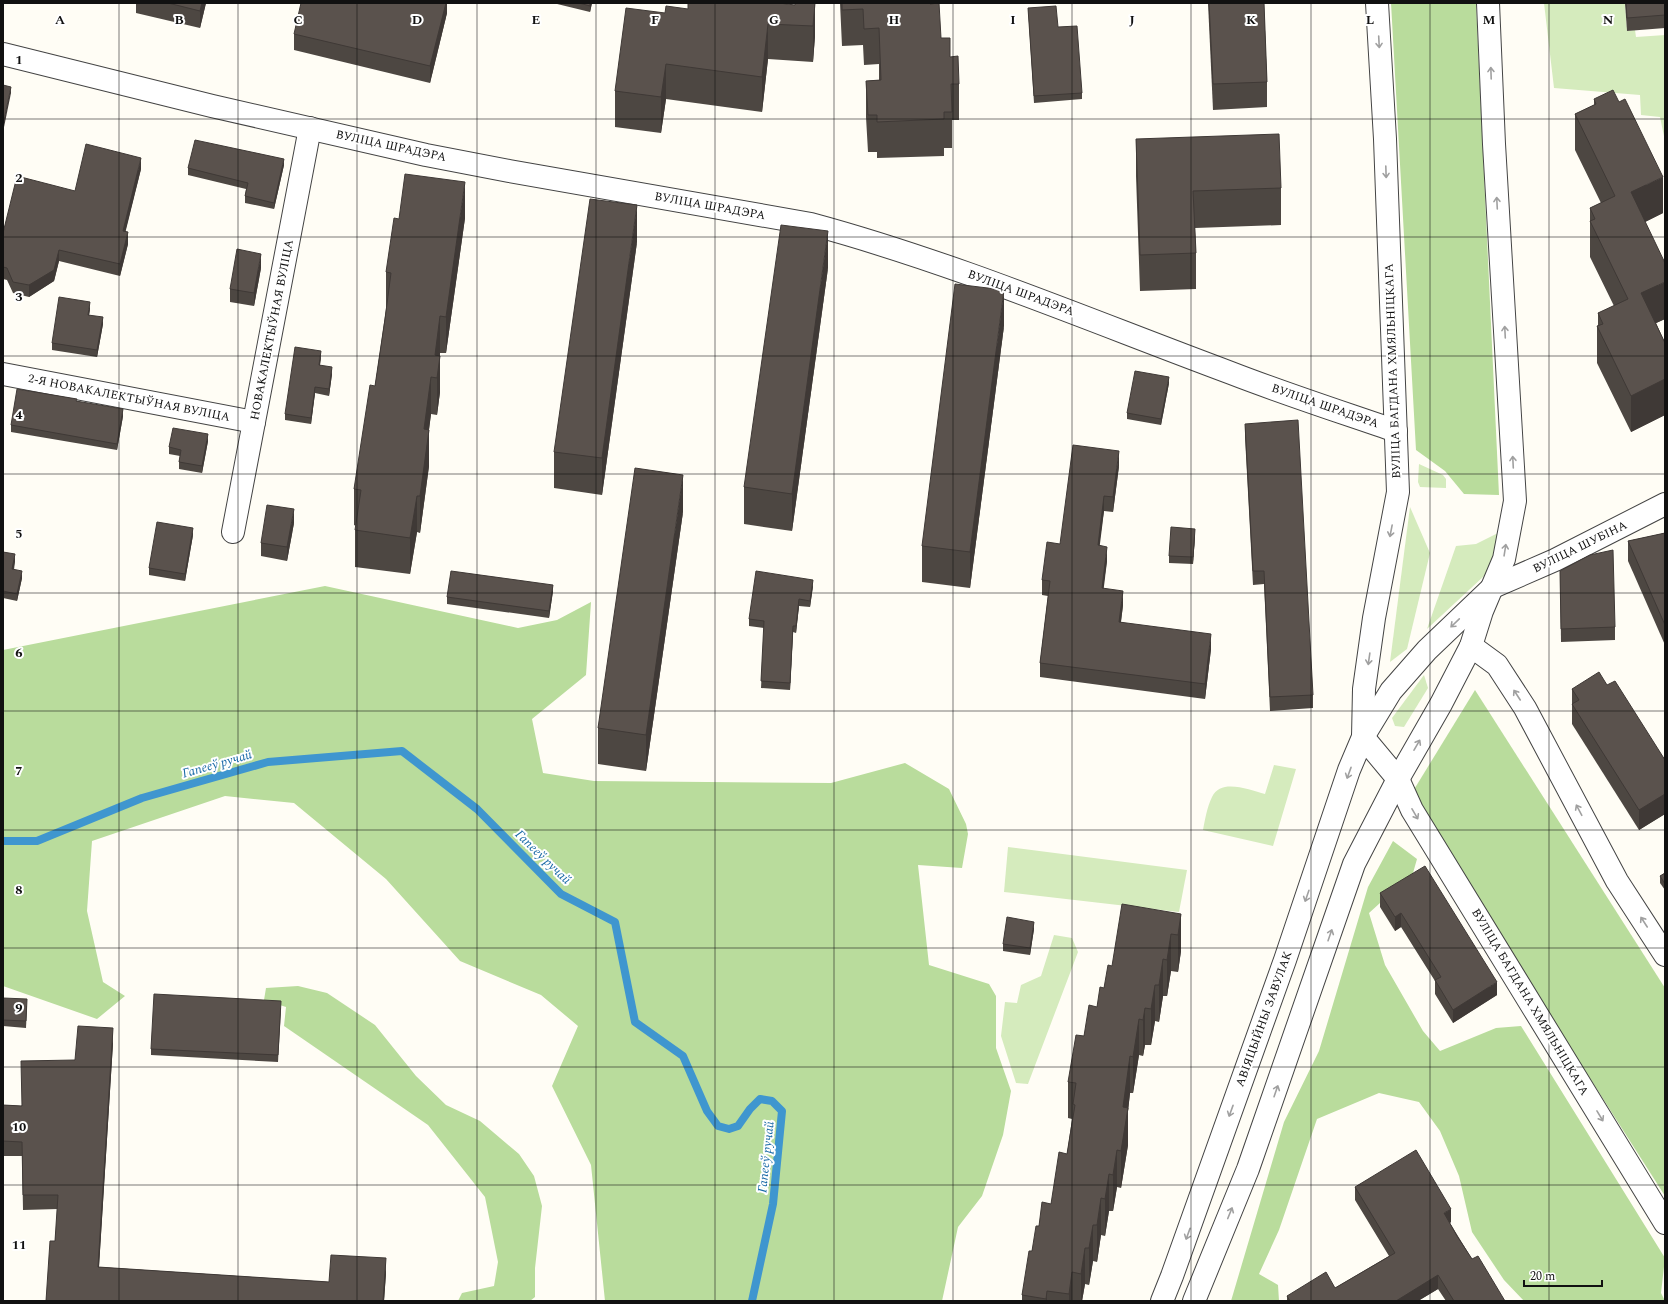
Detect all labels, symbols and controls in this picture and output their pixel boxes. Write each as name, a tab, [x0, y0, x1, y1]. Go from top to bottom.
text: A	[55, 10, 65, 30]
text: B	[174, 10, 184, 30]
text: C	[293, 10, 303, 30]
text: D	[412, 10, 422, 30]
text: E	[532, 10, 541, 30]
text: F	[651, 10, 659, 30]
text: G	[769, 10, 779, 30]
text: H	[889, 10, 900, 30]
text: I	[1010, 10, 1016, 30]
text: J	[1129, 10, 1135, 30]
text: K	[1246, 10, 1256, 30]
text: L	[1366, 10, 1374, 30]
text: M	[1483, 10, 1496, 30]
text: N	[1603, 10, 1614, 30]
one-way arrow	[1376, 35, 1383, 48]
text: 1	[15, 50, 23, 70]
one-way arrow	[1487, 67, 1495, 80]
street label: ВУЛІЦА ШРАДЭРА	[334, 125, 448, 167]
one-way arrow	[1382, 165, 1390, 178]
text: 2	[15, 168, 23, 188]
street label: ВУЛІЦА ШРАДЭРА	[653, 187, 767, 225]
one-way arrow	[1494, 197, 1501, 210]
street label: НОВАКАЛЕКТЫЎНАЯ ВУЛІЦА	[245, 238, 299, 422]
street label: ВУЛІЦА БАГДАНА ХМЯЛЬНІЦКАГА	[1380, 263, 1406, 479]
street label: ВУЛІЦА ШРАДЭРА	[965, 265, 1077, 321]
text: 3	[15, 287, 23, 307]
one-way arrow	[1501, 326, 1508, 339]
street label: 2-Я НОВАКАЛЕКТЫЎНАЯ ВУЛІЦА	[26, 369, 232, 427]
street label: ВУЛІЦА ШРАДЭРА	[1269, 379, 1381, 433]
text: 4	[15, 405, 23, 425]
one-way arrow	[1509, 456, 1516, 469]
street label: ВУЛІЦА ШУБІНА	[1530, 516, 1630, 578]
text: 5	[15, 524, 23, 544]
one-way arrow	[1386, 524, 1394, 537]
one-way arrow	[1501, 544, 1509, 557]
one-way arrow	[1450, 618, 1460, 628]
text: 6	[15, 643, 23, 663]
one-way arrow	[1365, 652, 1372, 665]
one-way arrow	[1513, 690, 1521, 701]
one-way arrow	[1414, 739, 1422, 751]
water label: Гапееў ручай	[180, 744, 254, 784]
text: 7	[15, 761, 23, 781]
one-way arrow	[1344, 766, 1352, 778]
one-way arrow	[1575, 804, 1582, 816]
one-way arrow	[1412, 808, 1420, 820]
water label: Гапееў ручай	[510, 825, 576, 889]
text: 8	[15, 880, 23, 900]
one-way arrow	[1303, 889, 1310, 902]
street label: ВУЛІЦА БАГДАНА ХМЯЛЬНІЦКАГА	[1466, 905, 1594, 1099]
one-way arrow	[1640, 917, 1648, 928]
one-way arrow	[1327, 929, 1334, 942]
street label: АВІЯЦЫЙНЫ ЗАВУЛАК	[1231, 948, 1298, 1090]
text: 9	[15, 998, 23, 1018]
one-way arrow	[1272, 1086, 1280, 1098]
one-way arrow	[1227, 1105, 1235, 1117]
one-way arrow	[1596, 1110, 1604, 1122]
text: 10	[12, 1117, 26, 1137]
water label: Гапееў ручай	[752, 1120, 780, 1194]
one-way arrow	[1227, 1208, 1235, 1220]
one-way arrow	[1183, 1227, 1191, 1239]
text: 11	[12, 1235, 26, 1255]
scale bar	[1524, 1262, 1602, 1288]
text: 20 m	[1530, 1267, 1555, 1286]

